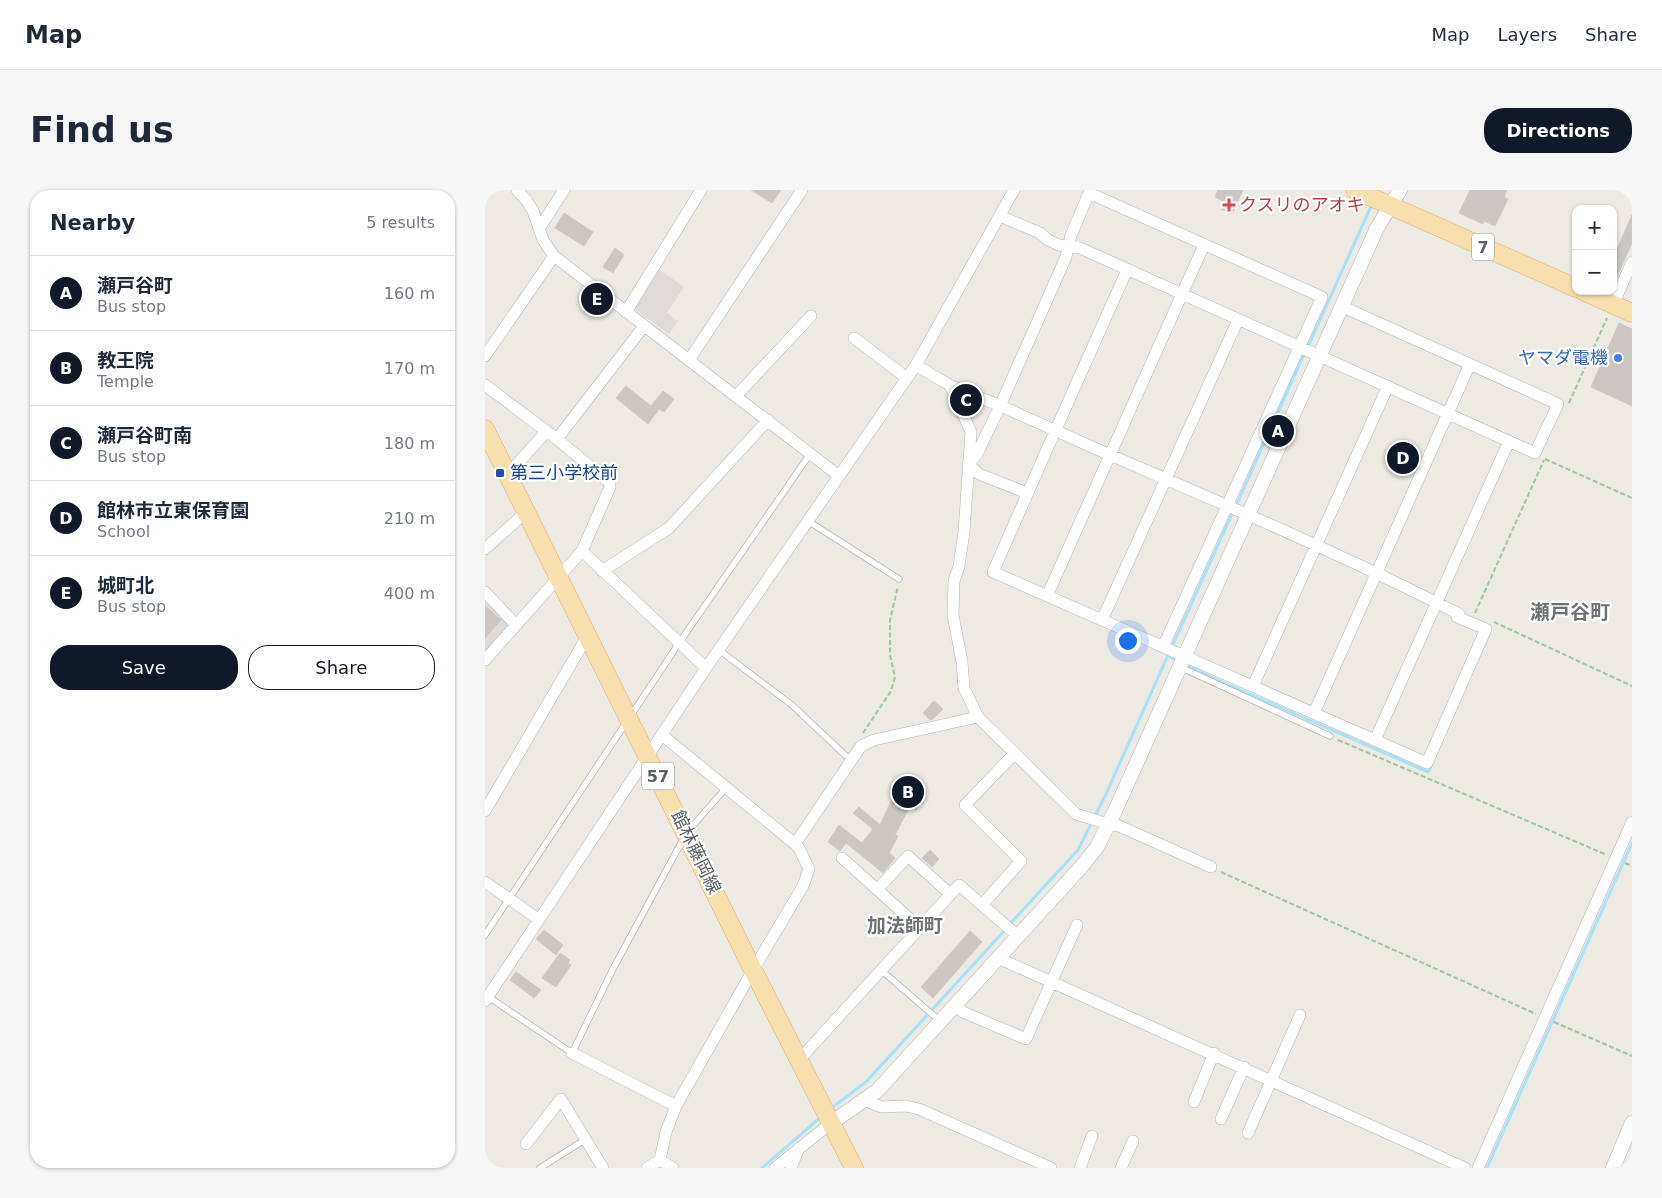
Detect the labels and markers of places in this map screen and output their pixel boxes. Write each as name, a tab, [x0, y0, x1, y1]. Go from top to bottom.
place label: クスリのアオキ	[1239, 194, 1364, 215]
marker: クスリのアオキ	[1223, 199, 1235, 211]
pin: E	[581, 280, 613, 318]
place label: ヤマダ電機	[1518, 347, 1608, 368]
marker: ヤマダ電機	[1612, 352, 1624, 364]
pin: C	[950, 381, 982, 419]
pin: A	[1262, 412, 1294, 450]
pin: D	[1387, 439, 1419, 477]
place label: 第三小学校前	[510, 462, 618, 483]
marker: 第三小学校前	[494, 467, 506, 479]
pin: B	[892, 773, 924, 811]

